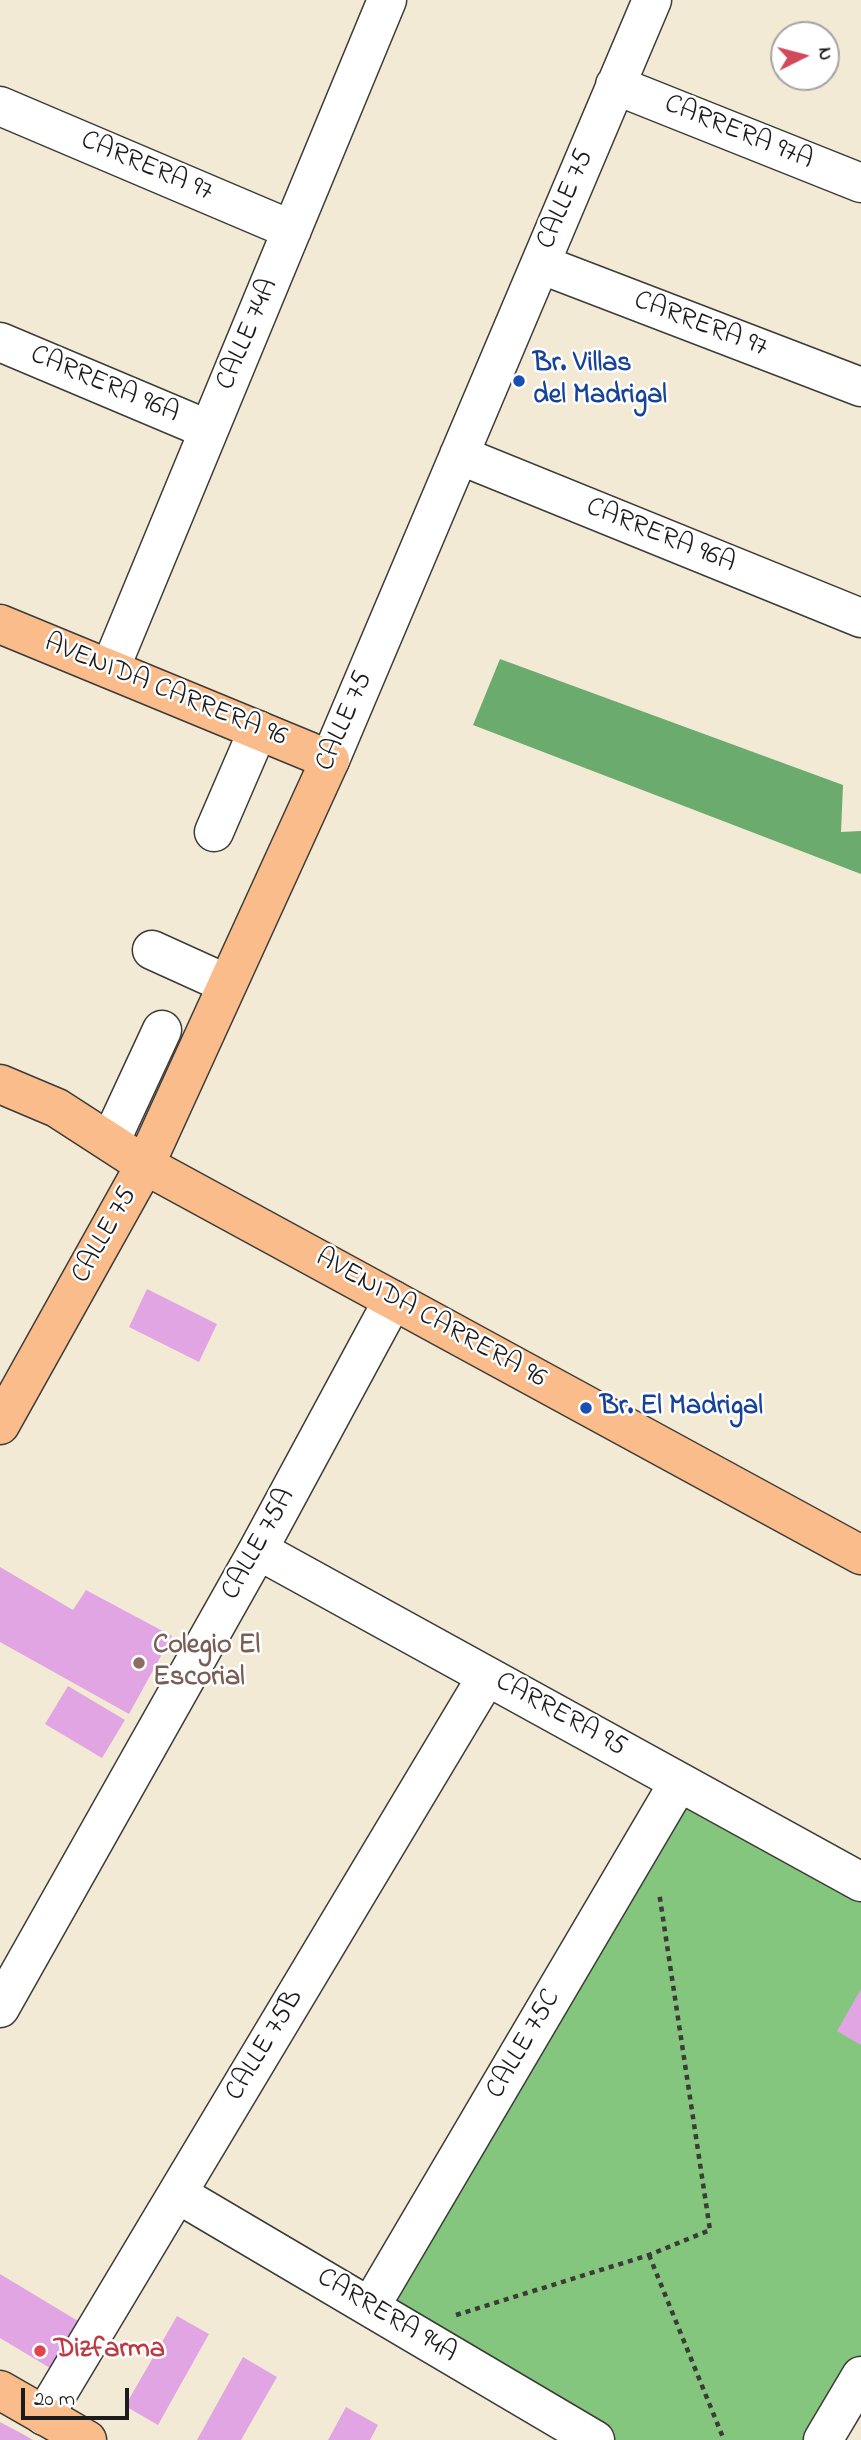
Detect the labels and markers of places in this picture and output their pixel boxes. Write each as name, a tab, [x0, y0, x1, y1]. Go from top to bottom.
place label: Br. Villas del Madrigal	[533, 348, 667, 414]
marker: Br. Villas del Madrigal	[511, 373, 527, 389]
place label: Br. El Madrigal	[600, 1391, 763, 1425]
marker: Br. El Madrigal	[578, 1400, 594, 1416]
place label: Colegio El Escorial	[153, 1630, 260, 1696]
marker: Colegio El Escorial	[131, 1655, 147, 1671]
place label: Dizfarma	[54, 2334, 165, 2368]
marker: Dizfarma	[32, 2343, 48, 2359]

